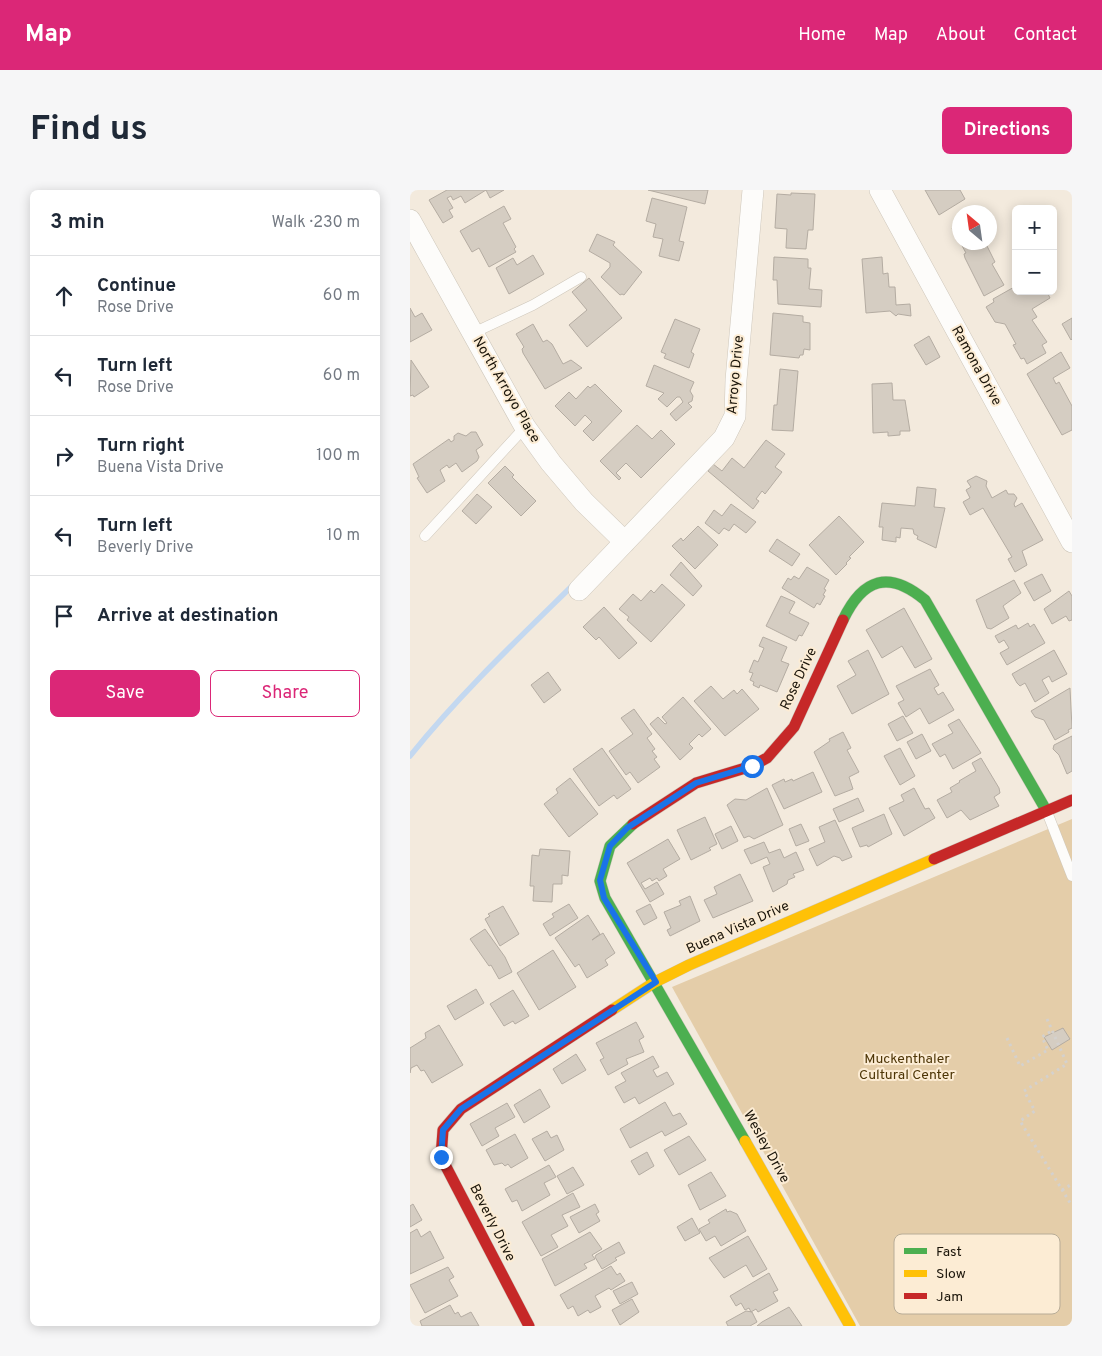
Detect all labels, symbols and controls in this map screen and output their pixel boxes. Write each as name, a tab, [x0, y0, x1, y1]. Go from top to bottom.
text: Map	[25, 20, 72, 50]
text: Home	[798, 24, 846, 47]
text: Map	[874, 24, 908, 47]
text: About	[936, 24, 985, 47]
text: Contact	[1013, 24, 1077, 47]
button: Directions	[942, 107, 1072, 154]
text: Find us	[30, 108, 148, 152]
north arrow	[952, 205, 997, 250]
map controls	[1012, 205, 1057, 295]
button: +	[1012, 205, 1057, 250]
text: 3 min	[50, 209, 105, 236]
text: Walk · 230 m	[271, 213, 360, 233]
button: −	[1012, 250, 1057, 295]
text: Continue	[97, 274, 176, 298]
icon: ahead	[50, 282, 78, 310]
text: 60 m	[323, 286, 360, 306]
text: Rose Drive	[97, 298, 174, 318]
street label: Ramona Drive	[947, 323, 1005, 409]
street label: North Arroyo Place	[469, 334, 543, 446]
street label: Arroyo Drive	[724, 335, 748, 415]
text: Turn left	[97, 354, 173, 378]
icon: left	[50, 362, 78, 390]
text: 60 m	[323, 366, 360, 386]
text: Rose Drive	[97, 378, 174, 398]
text: Turn right	[97, 434, 185, 458]
icon: right	[50, 442, 78, 470]
text: 100 m	[316, 446, 360, 466]
text: Buena Vista Drive	[97, 458, 224, 478]
text: Turn left	[97, 514, 173, 538]
icon: left	[50, 522, 78, 550]
text: 10 m	[326, 526, 360, 546]
text: Beverly Drive	[97, 538, 193, 558]
icon: arrive	[50, 602, 78, 630]
text: Arrive at destination	[97, 604, 278, 628]
street label: Rose Drive	[777, 645, 821, 713]
button: Save	[50, 670, 200, 717]
button: Share	[210, 670, 360, 717]
route start	[741, 755, 764, 778]
street label: Buena Vista Drive	[684, 898, 792, 958]
park label: Muckenthaler Cultural Center	[859, 1051, 955, 1084]
street label: Wesley Drive	[739, 1108, 793, 1186]
route end	[430, 1146, 453, 1169]
street label: Beverly Drive	[465, 1182, 519, 1264]
legend	[894, 1234, 1060, 1314]
text: Fast	[936, 1244, 962, 1261]
text: Slow	[936, 1266, 966, 1283]
text: Jam	[936, 1289, 963, 1306]

